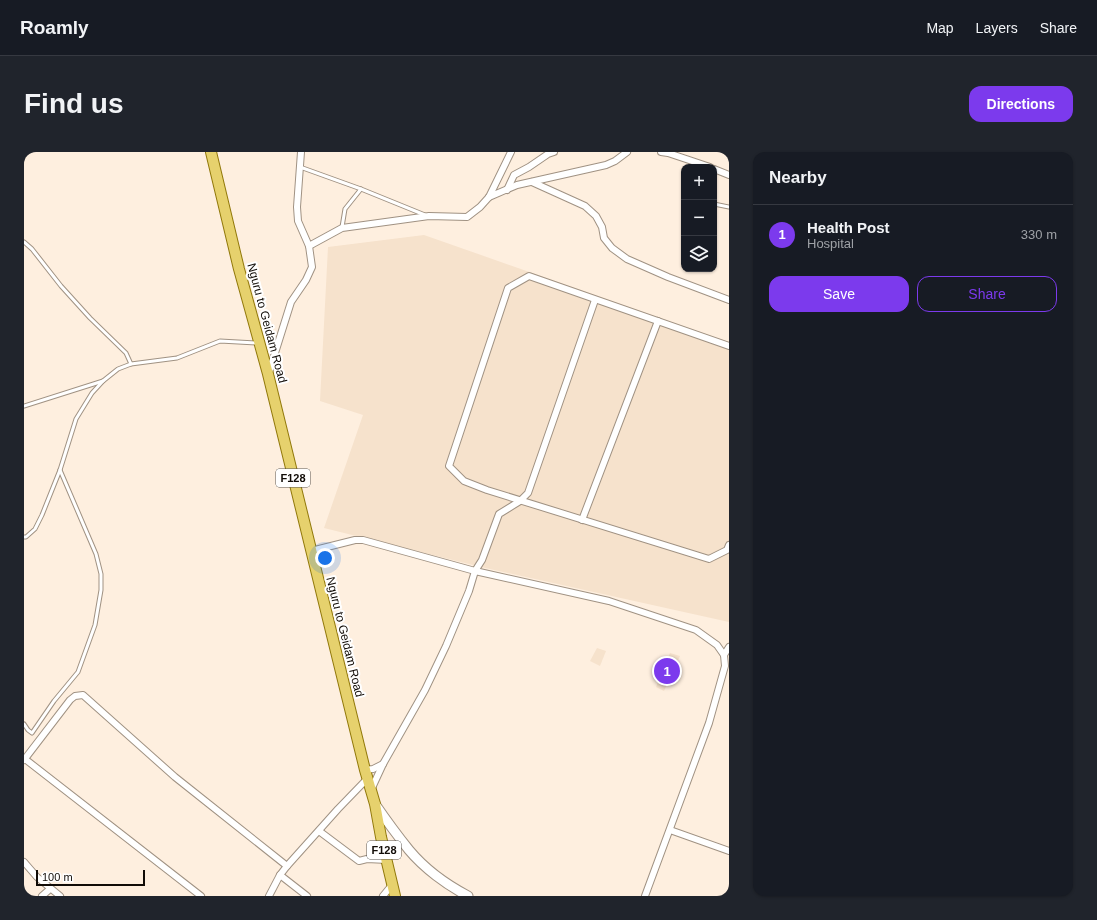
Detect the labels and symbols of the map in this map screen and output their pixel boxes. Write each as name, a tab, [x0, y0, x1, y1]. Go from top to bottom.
street label: Nguru to Geidam Road	[244, 262, 290, 384]
road number: F128	[276, 469, 310, 487]
your location	[315, 548, 335, 568]
street label: Nguru to Geidam Road	[323, 575, 367, 699]
pin: 1	[654, 656, 680, 686]
road number: F128	[367, 841, 401, 859]
scale bar	[36, 868, 145, 887]

